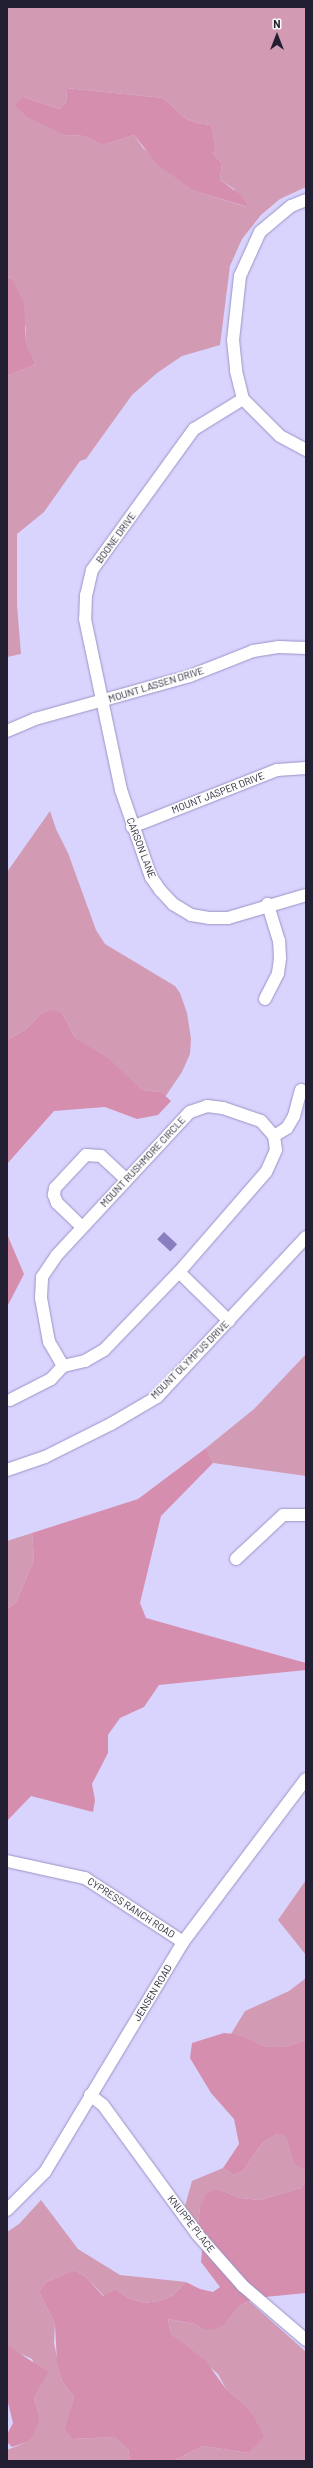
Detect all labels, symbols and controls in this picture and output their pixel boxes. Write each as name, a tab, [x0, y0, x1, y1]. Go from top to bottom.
north arrow	[257, 16, 297, 56]
text: N	[273, 17, 281, 30]
street label: BOONE DRIVE	[93, 510, 139, 566]
street label: MOUNT LASSEN DRIVE	[107, 665, 205, 705]
street label: MOUNT JASPER DRIVE	[170, 770, 266, 816]
street label: CARSON LANE	[124, 816, 158, 880]
street label: MOUNT RUSHMORE CIRCLE	[98, 1114, 188, 1210]
street label: MOUNT OLYMPUS DRIVE	[148, 1318, 232, 1402]
street label: CYPRESS RANCH ROAD	[85, 1875, 177, 1941]
street label: JENSEN ROAD	[131, 1963, 175, 2023]
street label: KNUPPE PLACE	[165, 2193, 217, 2255]

